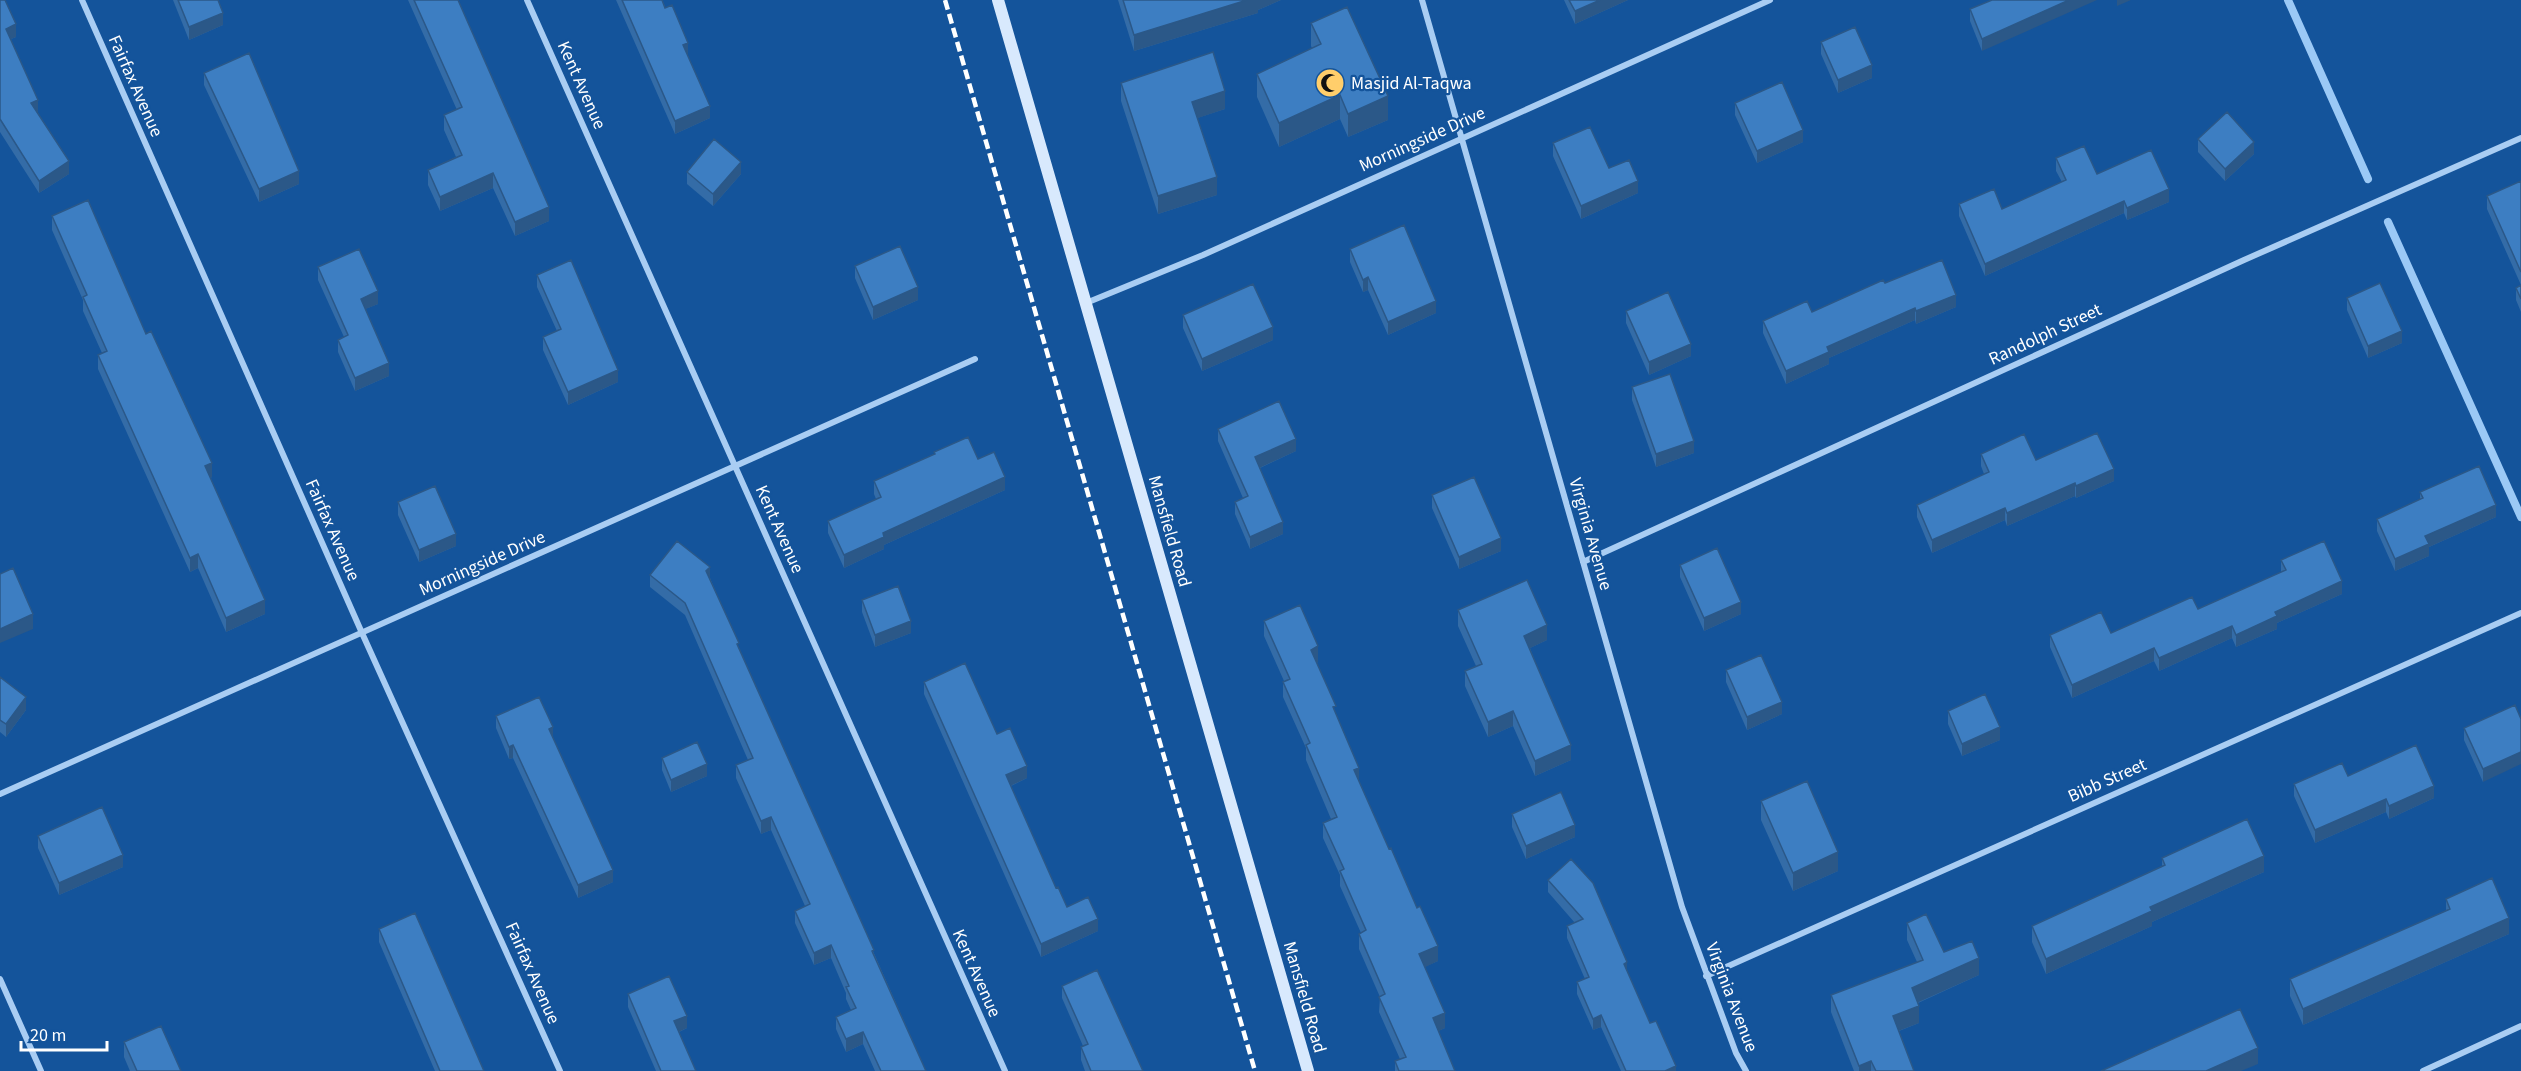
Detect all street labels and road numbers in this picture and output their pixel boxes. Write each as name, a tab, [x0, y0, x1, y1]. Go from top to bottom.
street label: Fairfax Avenue	[102, 31, 169, 141]
street label: Kent Avenue	[551, 37, 612, 133]
street label: Morningside Drive	[1355, 100, 1489, 178]
street label: Randolph Street	[1985, 297, 2106, 372]
street label: Mansfield Road	[1142, 472, 1197, 590]
street label: Fairfax Avenue	[299, 475, 366, 585]
street label: Virginia Avenue	[1563, 475, 1618, 593]
street label: Kent Avenue	[749, 481, 810, 577]
street label: Morningside Drive	[415, 524, 549, 602]
street label: Bibb Street	[2064, 752, 2150, 809]
street label: Fairfax Avenue	[499, 918, 566, 1028]
street label: Kent Avenue	[946, 925, 1007, 1021]
street label: Mansfield Road	[1277, 938, 1332, 1056]
street label: Virginia Avenue	[1699, 939, 1764, 1056]

